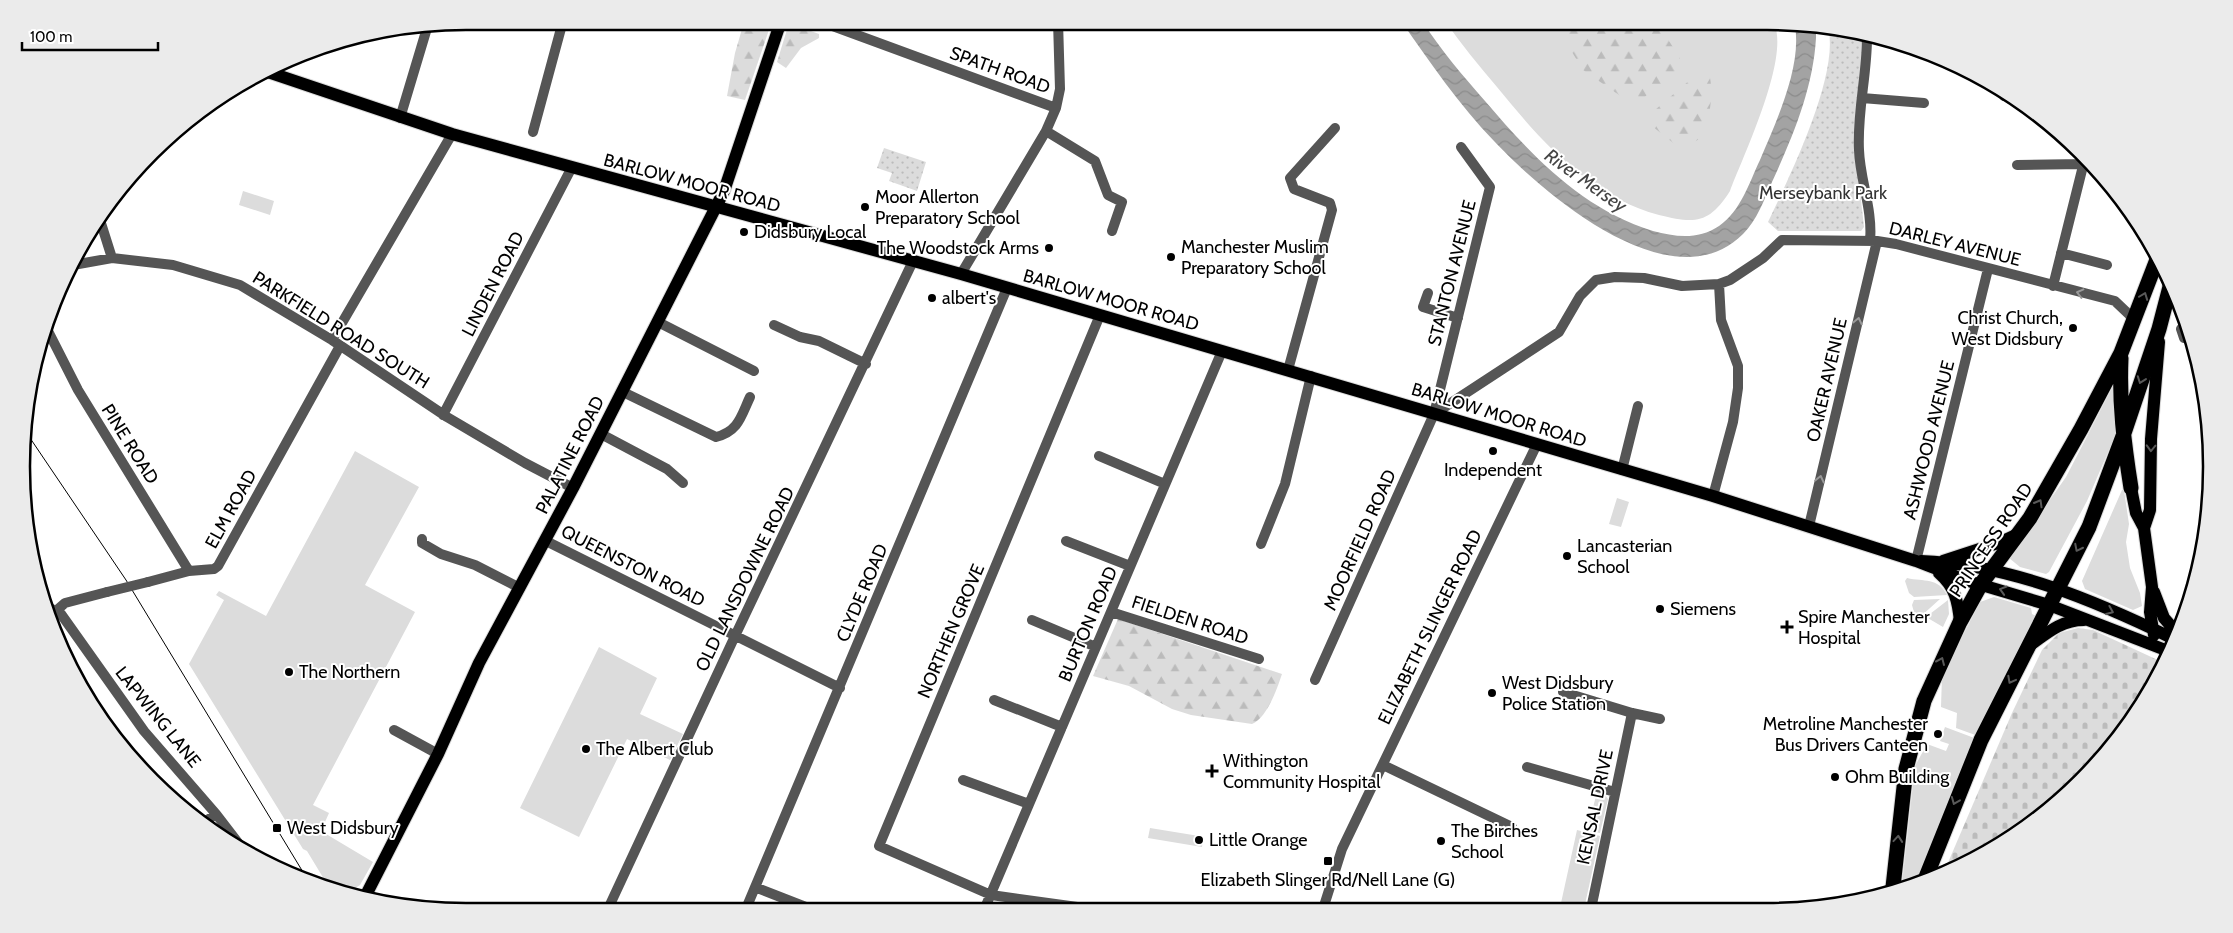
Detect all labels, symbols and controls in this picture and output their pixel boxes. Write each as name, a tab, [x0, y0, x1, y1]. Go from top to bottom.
scale bar	[22, 20, 159, 52]
text: 100 m	[30, 28, 72, 46]
street label: SPATH ROAD	[947, 42, 1053, 98]
water label: River Mersey	[1540, 144, 1632, 218]
street label: BARLOW MOOR ROAD	[601, 149, 783, 217]
park label: Merseybank Park	[1759, 182, 1888, 204]
place label: Moor Allerton Preparatory School	[875, 186, 1020, 229]
street label: STANTON AVENUE	[1423, 198, 1481, 348]
marker: Moor Allerton Preparatory School	[859, 201, 871, 213]
street label: DARLEY AVENUE	[1887, 217, 2023, 271]
place label: Didsbury Local	[754, 221, 867, 243]
marker: Didsbury Local	[738, 226, 750, 238]
street label: LINDEN ROAD	[457, 228, 529, 340]
place label: Manchester Muslim Preparatory School	[1181, 236, 1329, 279]
place label: The Woodstock Arms	[877, 237, 1039, 259]
marker: The Woodstock Arms	[1043, 242, 1055, 254]
marker: Manchester Muslim Preparatory School	[1165, 251, 1177, 263]
street label: BARLOW MOOR ROAD	[1021, 264, 1201, 336]
street label: PARKFIELD ROAD SOUTH	[249, 267, 433, 393]
place label: albert's	[942, 287, 996, 309]
one-way arrow	[2076, 288, 2085, 298]
marker: albert's	[926, 292, 938, 304]
one-way arrow	[2138, 292, 2148, 301]
place label: Christ Church, West Didsbury	[1951, 307, 2063, 350]
street label: OAKER AVENUE	[1802, 316, 1852, 444]
one-way arrow	[1852, 316, 1863, 325]
marker: Christ Church, West Didsbury	[2067, 322, 2079, 334]
street label: ASHWOOD AVENUE	[1899, 358, 1959, 522]
one-way arrow	[2137, 375, 2147, 383]
street label: BARLOW MOOR ROAD	[1409, 378, 1589, 452]
street label: PALATINE ROAD	[531, 392, 609, 518]
street label: PINE ROAD	[97, 400, 163, 488]
one-way arrow	[2146, 444, 2156, 452]
marker: Independent	[1487, 445, 1499, 457]
place label: Independent	[1444, 459, 1542, 481]
street label: ELM ROAD	[200, 466, 262, 552]
street label: MOORFIELD ROAD	[1319, 466, 1401, 614]
one-way arrow	[1814, 474, 1825, 483]
street label: PRINCESS ROAD	[1945, 479, 2037, 601]
street label: OLD LANSDOWNE ROAD	[691, 483, 799, 675]
one-way arrow	[2033, 500, 2043, 509]
street label: QUEENSTON ROAD	[557, 520, 709, 612]
street label: ELIZABETH SLINGER ROAD	[1373, 526, 1487, 728]
place label: Lancasterian School	[1577, 535, 1672, 578]
street label: CLYDE ROAD	[831, 541, 893, 645]
one-way arrow	[2074, 543, 2084, 552]
marker: Lancasterian School	[1561, 550, 1573, 562]
street label: NORTHEN GROVE	[913, 561, 989, 701]
street label: BURTON ROAD	[1054, 563, 1122, 685]
one-way arrow	[1999, 586, 2007, 596]
street label: FIELDEN ROAD	[1129, 591, 1251, 649]
place label: Siemens	[1670, 598, 1736, 620]
marker: Siemens	[1654, 603, 1666, 615]
place label: Spire Manchester Hospital	[1798, 606, 1930, 649]
one-way arrow	[2106, 606, 2114, 616]
marker: Spire Manchester Hospital	[1780, 620, 1794, 634]
one-way arrow	[1935, 657, 1946, 666]
place label: The Northern	[299, 661, 400, 683]
street label: LAPWING LANE	[111, 662, 205, 772]
marker: The Northern	[283, 666, 295, 678]
place label: West Didsbury Police Station	[1502, 672, 1614, 715]
one-way arrow	[2007, 674, 2017, 683]
marker: West Didsbury Police Station	[1486, 687, 1498, 699]
place label: Metroline Manchester Bus Drivers Canteen	[1763, 713, 1928, 756]
marker: Metroline Manchester Bus Drivers Canteen	[1932, 728, 1944, 740]
place label: The Albert Club	[596, 738, 714, 760]
marker: The Albert Club	[580, 743, 592, 755]
street label: KENSAL DRIVE	[1572, 747, 1618, 867]
place label: Withington Community Hospital	[1223, 750, 1381, 793]
marker: Withington Community Hospital	[1205, 764, 1219, 778]
place label: Ohm Building	[1845, 766, 1950, 788]
marker: Ohm Building	[1829, 771, 1841, 783]
one-way arrow	[1951, 796, 1962, 805]
place label: West Didsbury	[287, 817, 399, 839]
place label: The Birches School	[1451, 820, 1538, 863]
marker: West Didsbury	[271, 822, 283, 834]
place label: Little Orange	[1209, 829, 1308, 851]
marker: Little Orange	[1193, 834, 1205, 846]
marker: The Birches School	[1435, 835, 1447, 847]
one-way arrow	[1892, 835, 1903, 843]
marker: Elizabeth Slinger Rd/Nell Lane (G)	[1322, 855, 1334, 867]
place label: Elizabeth Slinger Rd/Nell Lane (G)	[1201, 869, 1455, 891]

